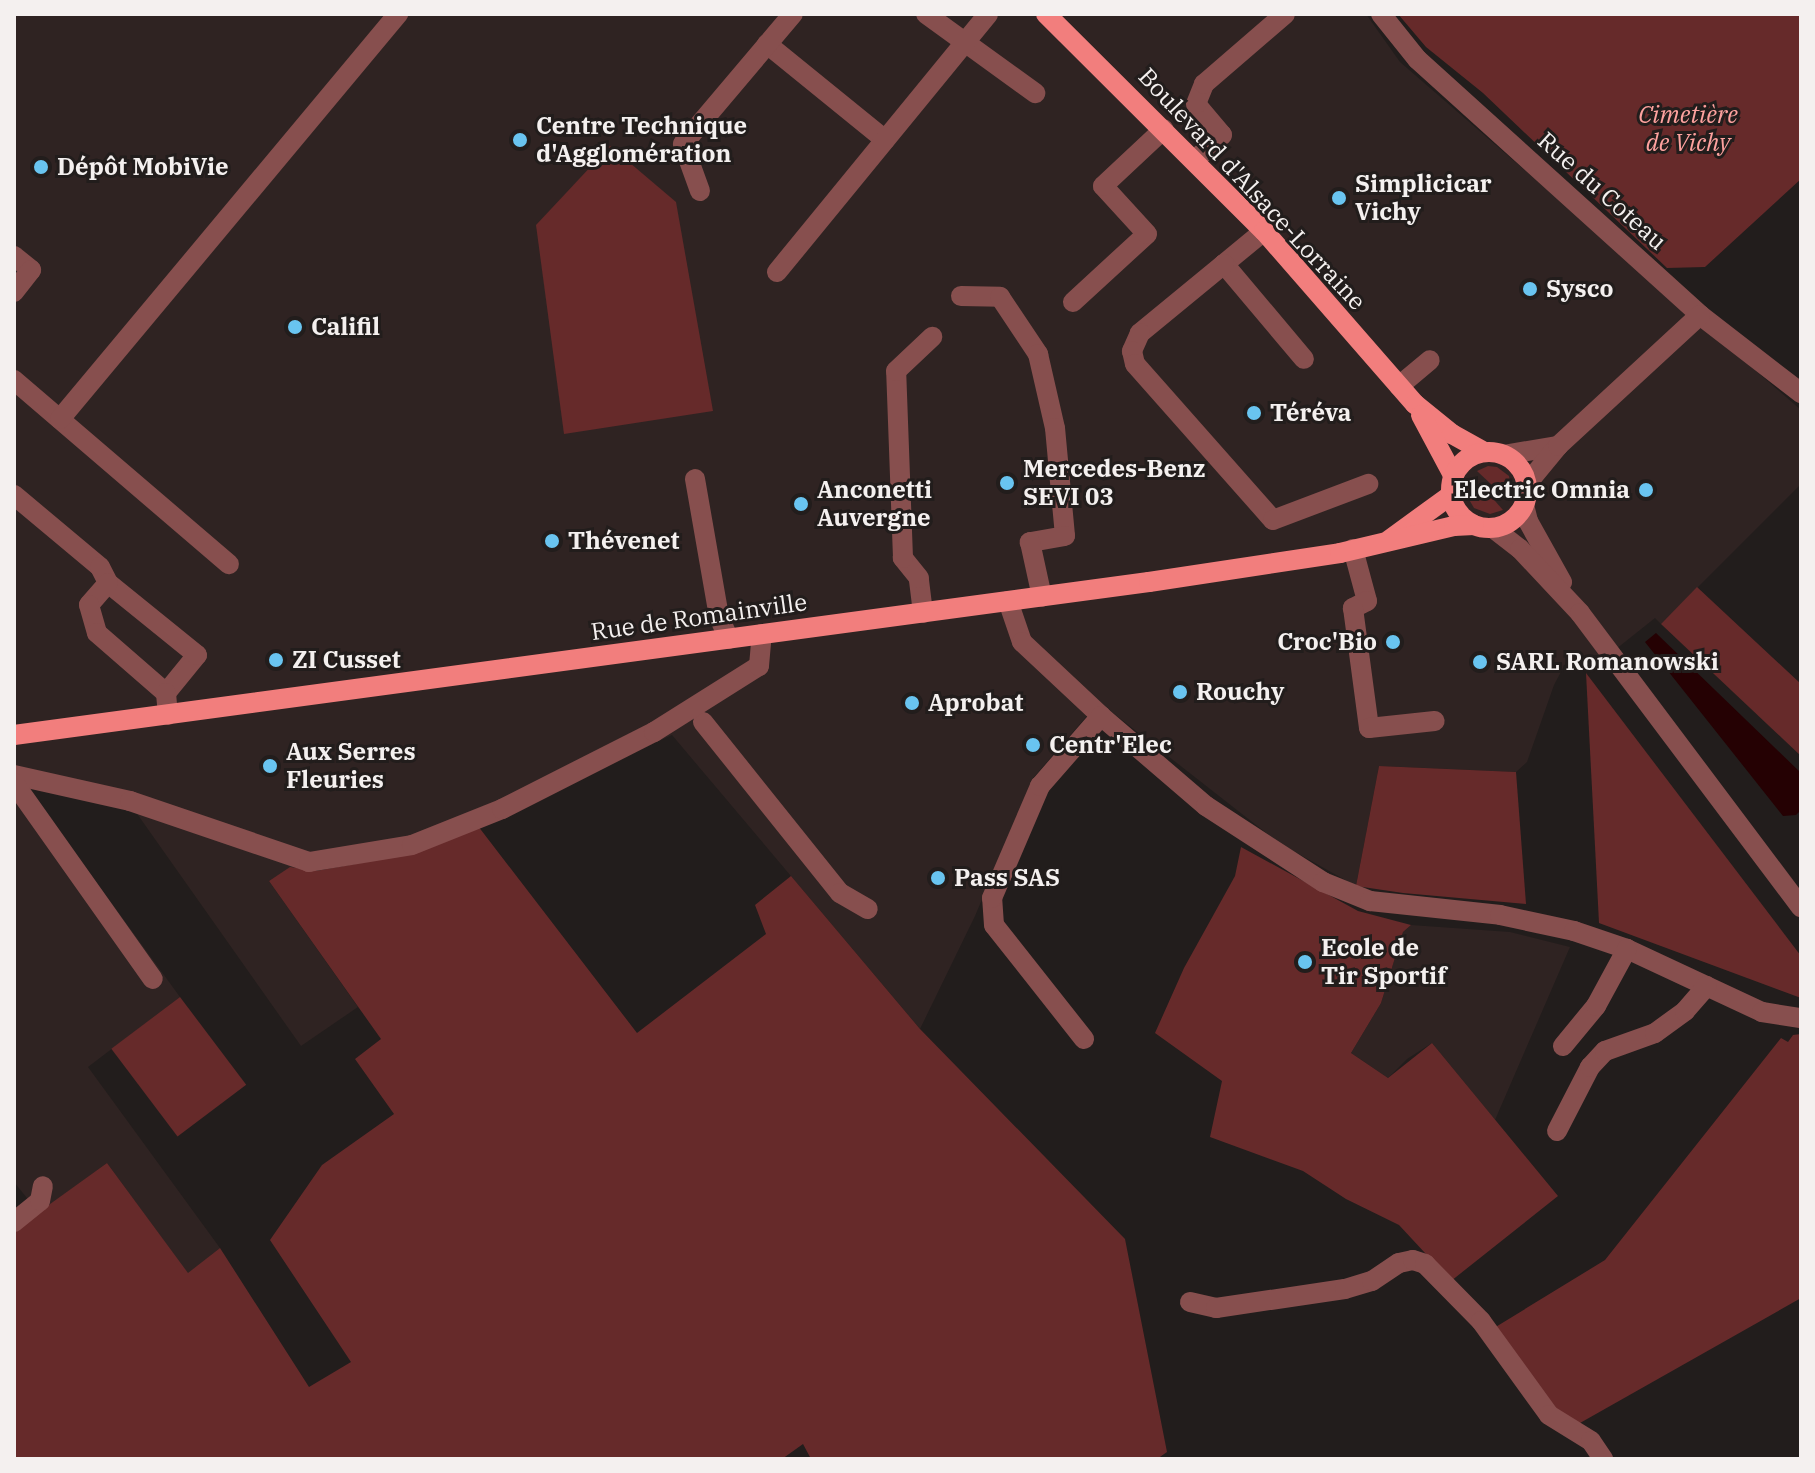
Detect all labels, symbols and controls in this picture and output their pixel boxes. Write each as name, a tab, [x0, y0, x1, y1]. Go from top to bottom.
street label: Boulevard d'Alsace-Lorraine	[1132, 62, 1372, 316]
park label: Cimetière de Vichy	[1638, 101, 1738, 157]
place label: Centre Technique d'Agglomération	[536, 112, 747, 168]
street label: Rue du Coteau	[1532, 126, 1672, 256]
marker: Centre Technique d'Agglomération	[511, 131, 529, 149]
place label: Dépôt MobiVie	[57, 153, 229, 181]
marker: Dépôt MobiVie	[32, 158, 50, 176]
place label: Simplicicar Vichy	[1355, 170, 1492, 226]
marker: Simplicicar Vichy	[1330, 189, 1348, 207]
place label: Sysco	[1546, 275, 1613, 303]
marker: Sysco	[1521, 280, 1539, 298]
place label: Califil	[311, 313, 380, 341]
marker: Califil	[286, 318, 304, 336]
place label: Téréva	[1270, 399, 1352, 427]
marker: Téréva	[1245, 404, 1263, 422]
place label: Mercedes-Benz SEVI 03	[1023, 455, 1205, 511]
marker: Mercedes-Benz SEVI 03	[998, 474, 1016, 492]
place label: Anconetti Auvergne	[817, 476, 932, 532]
place label: Electric Omnia	[1454, 476, 1630, 504]
marker: Electric Omnia	[1637, 481, 1655, 499]
marker: Anconetti Auvergne	[792, 495, 810, 513]
place label: Thévenet	[568, 527, 679, 555]
marker: Thévenet	[543, 532, 561, 550]
street label: Rue de Romainville	[589, 588, 809, 646]
place label: Croc'Bio	[1277, 628, 1377, 656]
marker: Croc'Bio	[1384, 633, 1402, 651]
place label: ZI Cusset	[292, 646, 401, 674]
place label: SARL Romanowski	[1496, 648, 1719, 676]
marker: ZI Cusset	[267, 651, 285, 669]
marker: SARL Romanowski	[1471, 653, 1489, 671]
place label: Rouchy	[1196, 678, 1284, 706]
marker: Rouchy	[1171, 683, 1189, 701]
place label: Aprobat	[928, 689, 1023, 717]
marker: Aprobat	[903, 694, 921, 712]
place label: Centr'Elec	[1049, 731, 1172, 759]
marker: Centr'Elec	[1024, 736, 1042, 754]
place label: Aux Serres Fleuries	[286, 738, 416, 794]
marker: Aux Serres Fleuries	[261, 757, 279, 775]
place label: Pass SAS	[954, 864, 1060, 892]
marker: Pass SAS	[929, 869, 947, 887]
place label: Ecole de Tir Sportif	[1321, 934, 1446, 990]
marker: Ecole de Tir Sportif	[1296, 953, 1314, 971]

